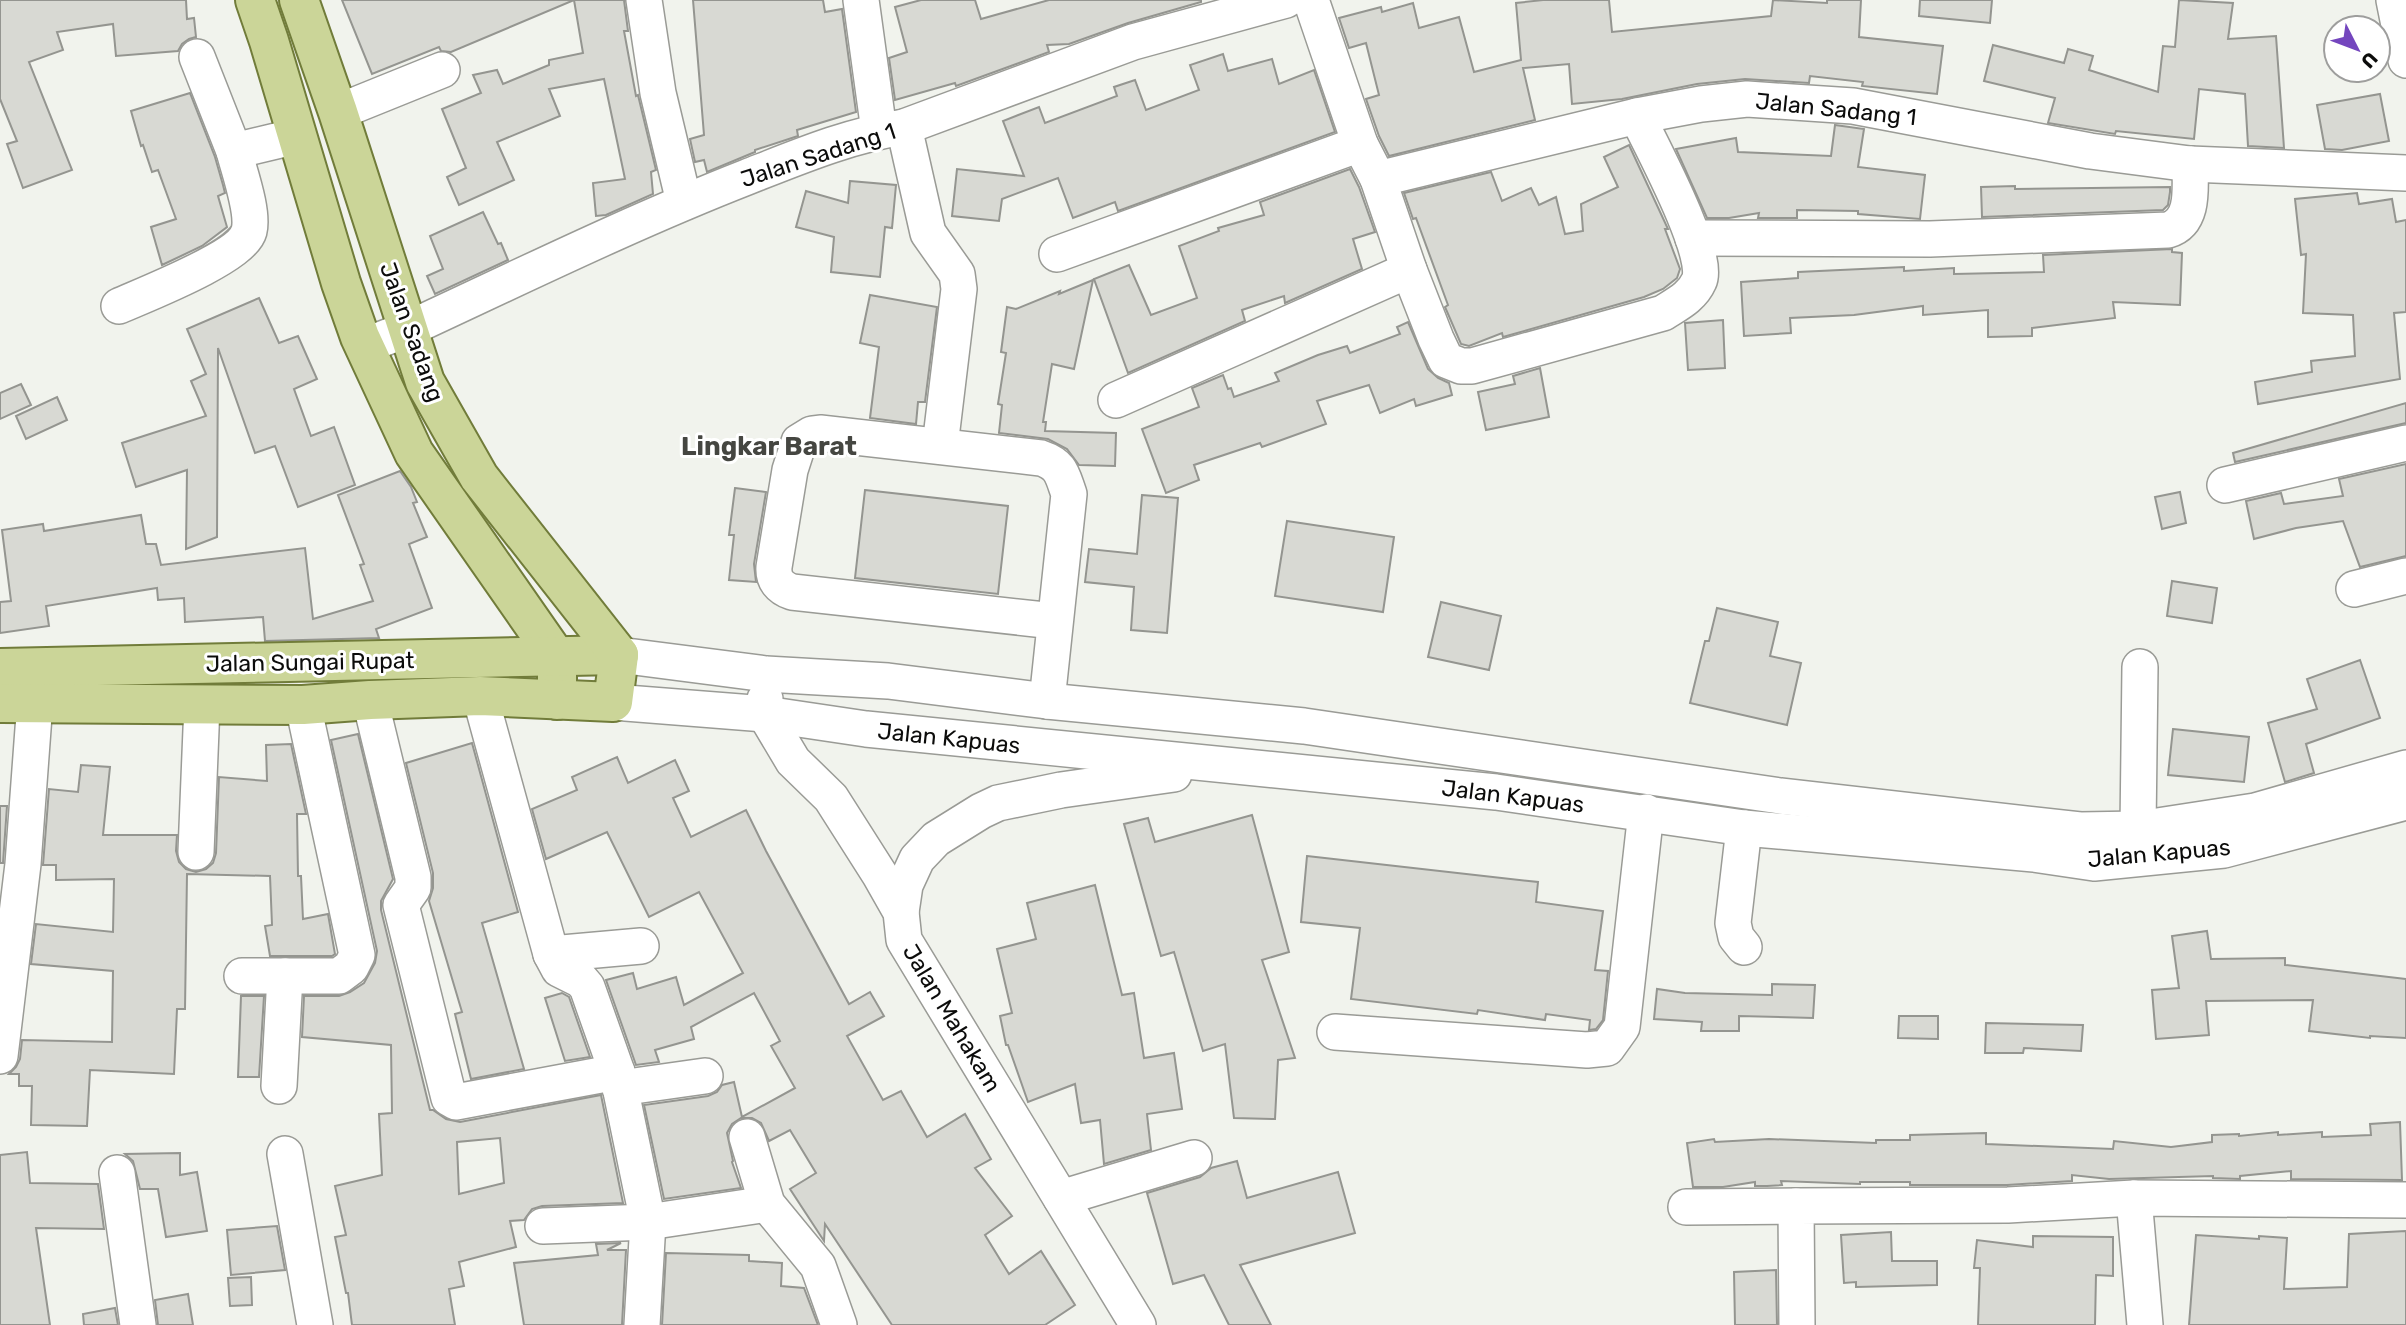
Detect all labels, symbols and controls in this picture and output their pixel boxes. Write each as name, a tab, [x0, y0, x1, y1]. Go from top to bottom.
north arrow	[2322, 14, 2392, 84]
text: U	[2356, 47, 2382, 73]
street label: Jalan Sadang 1	[1754, 87, 1918, 131]
street label: Jalan Sadang 1	[737, 117, 899, 193]
street label: Jalan Sadang	[374, 259, 450, 405]
district label: Lingkar Barat	[681, 431, 857, 462]
street label: Jalan Sungai Rupat	[205, 646, 415, 678]
street label: Jalan Kapuas	[876, 717, 1022, 759]
street label: Jalan Kapuas	[1440, 773, 1586, 819]
street label: Jalan Kapuas	[2086, 833, 2232, 873]
street label: Jalan Mahakam	[897, 939, 1007, 1097]

